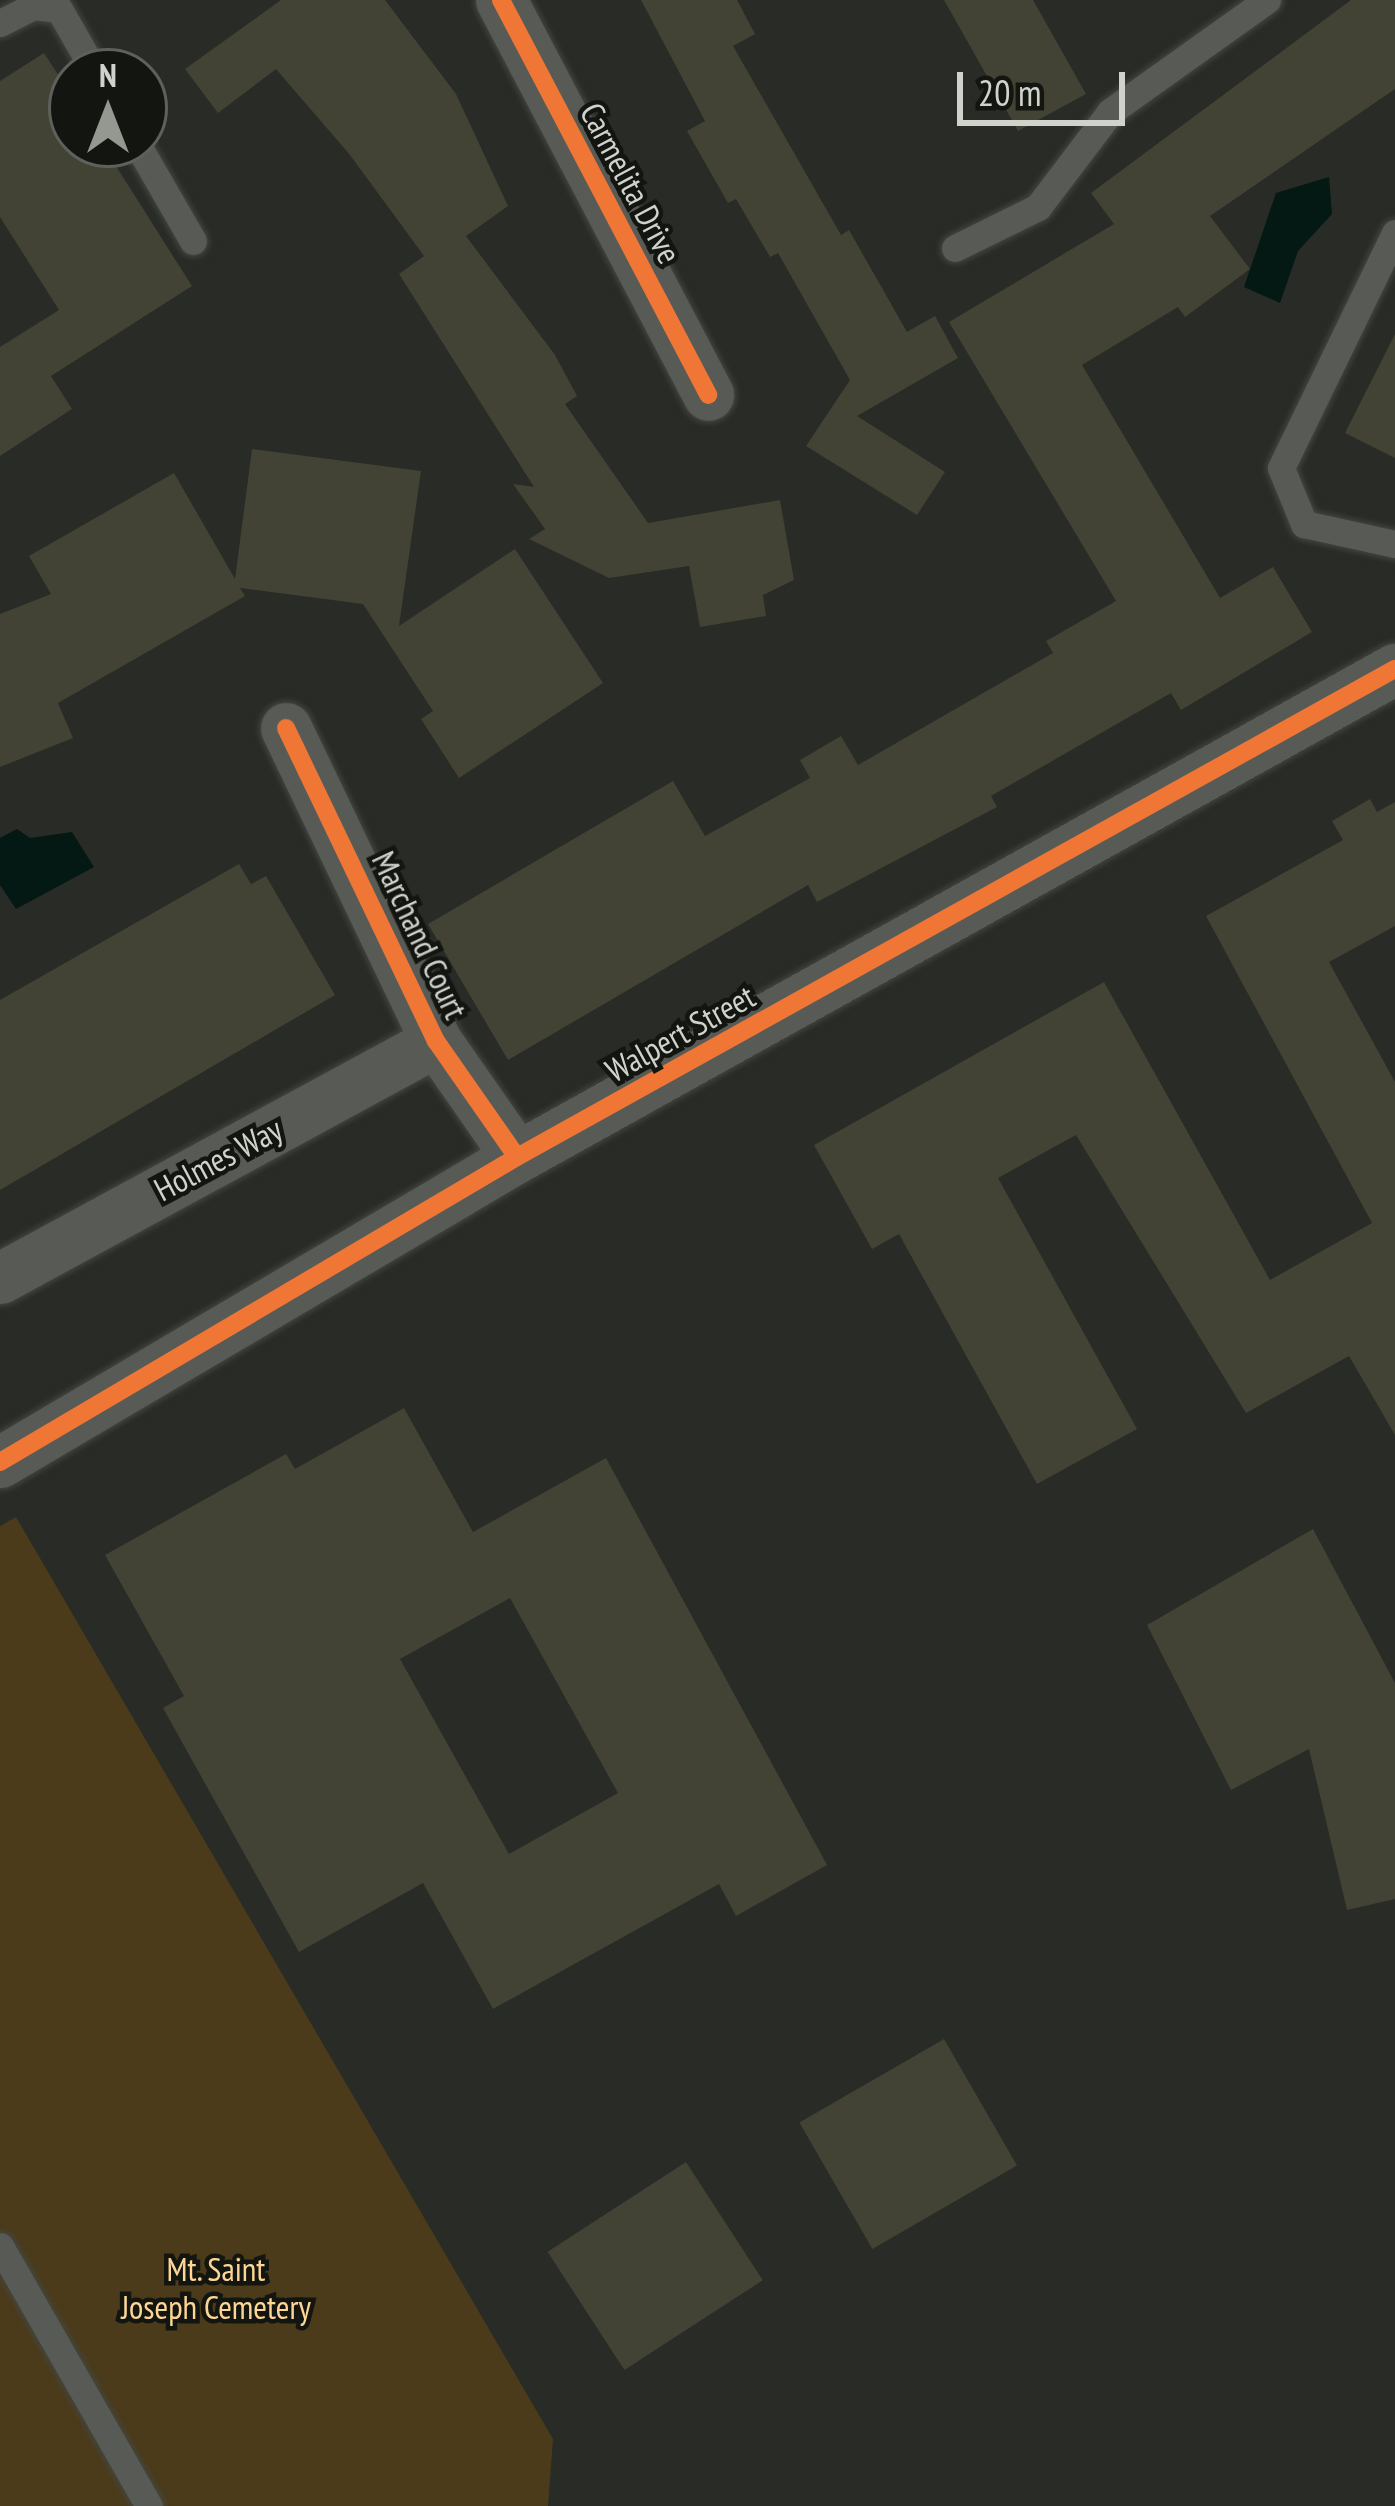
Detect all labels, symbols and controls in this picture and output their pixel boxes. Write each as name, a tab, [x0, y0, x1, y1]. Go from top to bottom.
north arrow	[48, 48, 168, 168]
scale bar	[963, 48, 1131, 122]
text: N	[99, 53, 117, 96]
text: 20 m	[978, 69, 1041, 116]
street label: Carmelita Drive	[572, 96, 690, 270]
street label: Marchand Court	[364, 845, 476, 1025]
street label: Walpert Street	[599, 976, 761, 1090]
street label: Holmes Way	[147, 1109, 289, 1209]
park label: Mt. Saint Joseph Cemetery	[121, 2249, 311, 2327]

